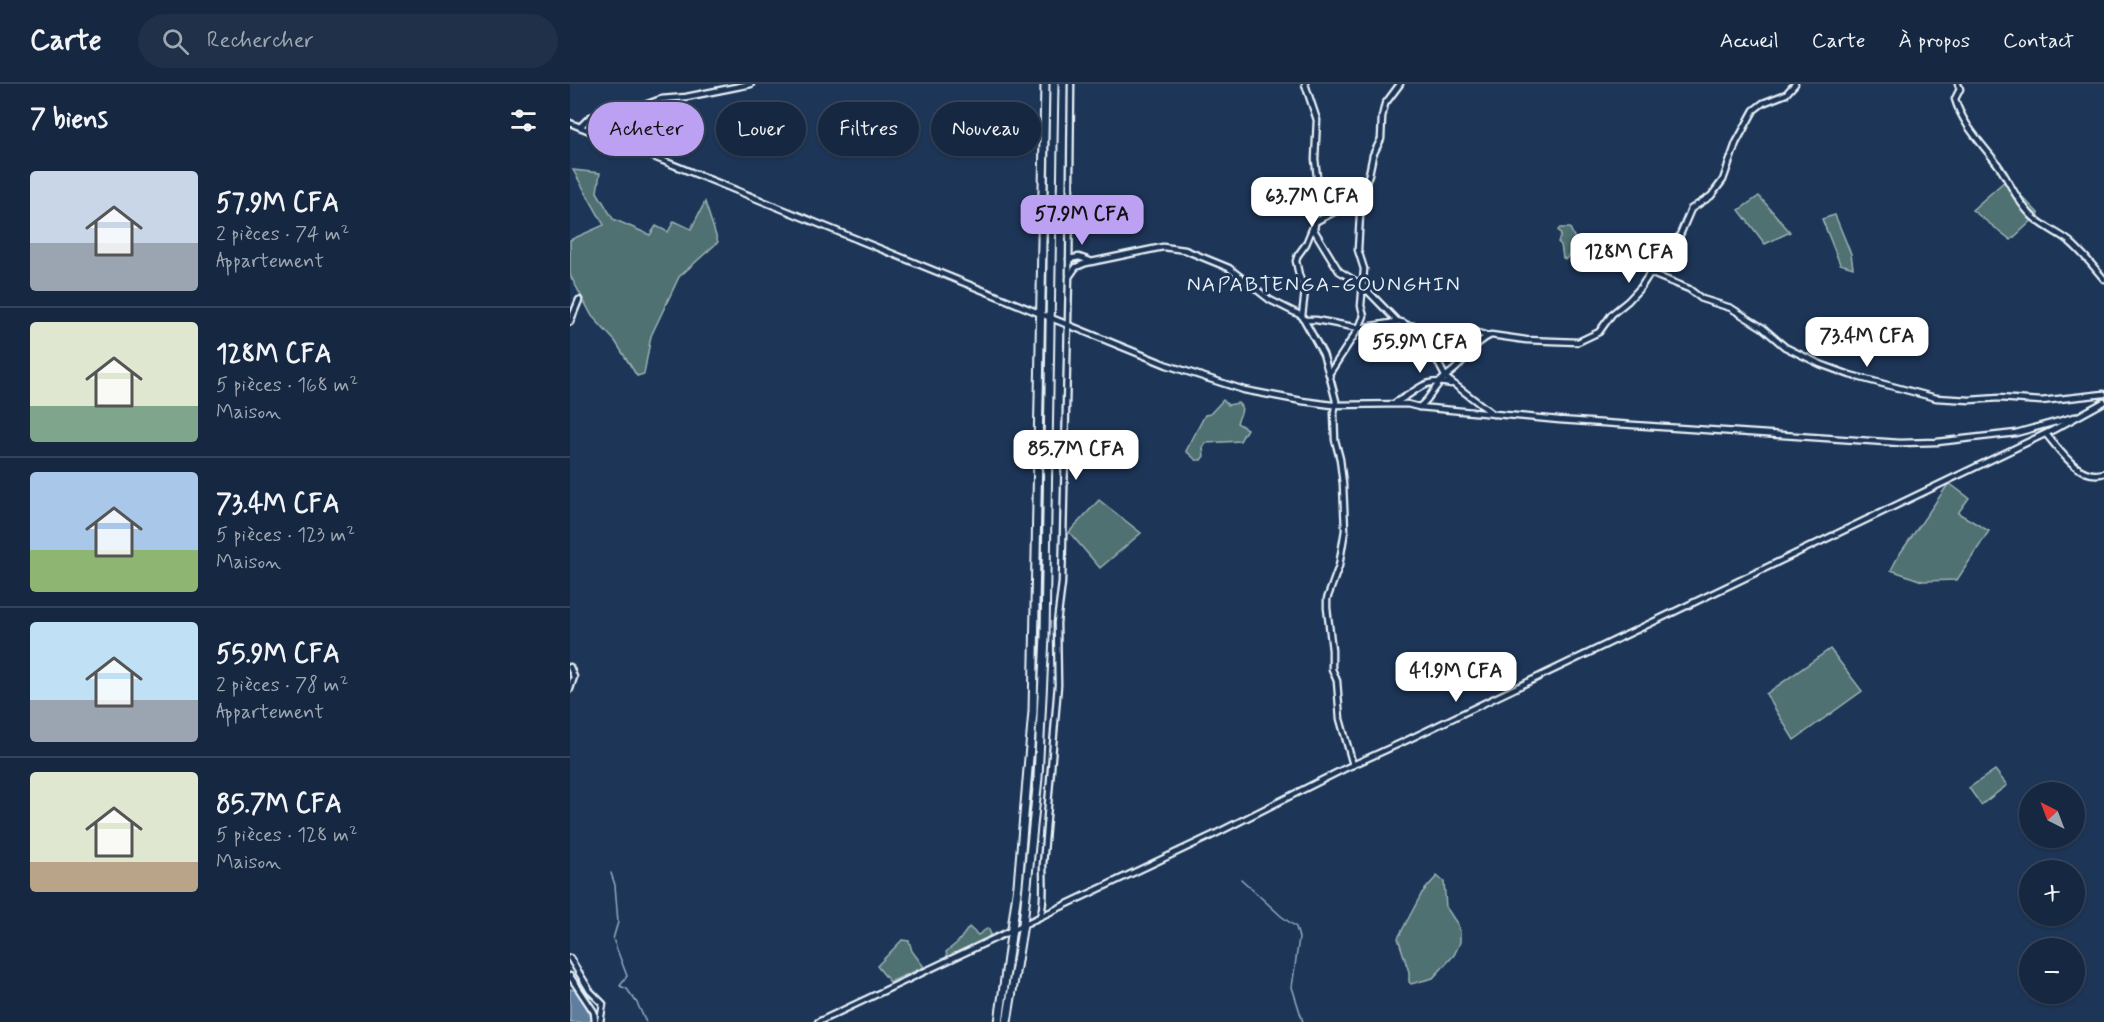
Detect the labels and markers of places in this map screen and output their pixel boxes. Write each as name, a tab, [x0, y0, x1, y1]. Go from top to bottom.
pin: 63.7M CFA	[1243, 177, 1381, 228]
pin: 57.9M CFA	[1013, 195, 1151, 246]
pin: 128M CFA	[1567, 233, 1691, 284]
pin: 73.4M CFA	[1798, 317, 1936, 368]
pin: 55.9M CFA	[1351, 323, 1489, 374]
pin: 85.7M CFA	[1007, 430, 1145, 481]
pin: 41.9M CFA	[1387, 652, 1525, 703]

